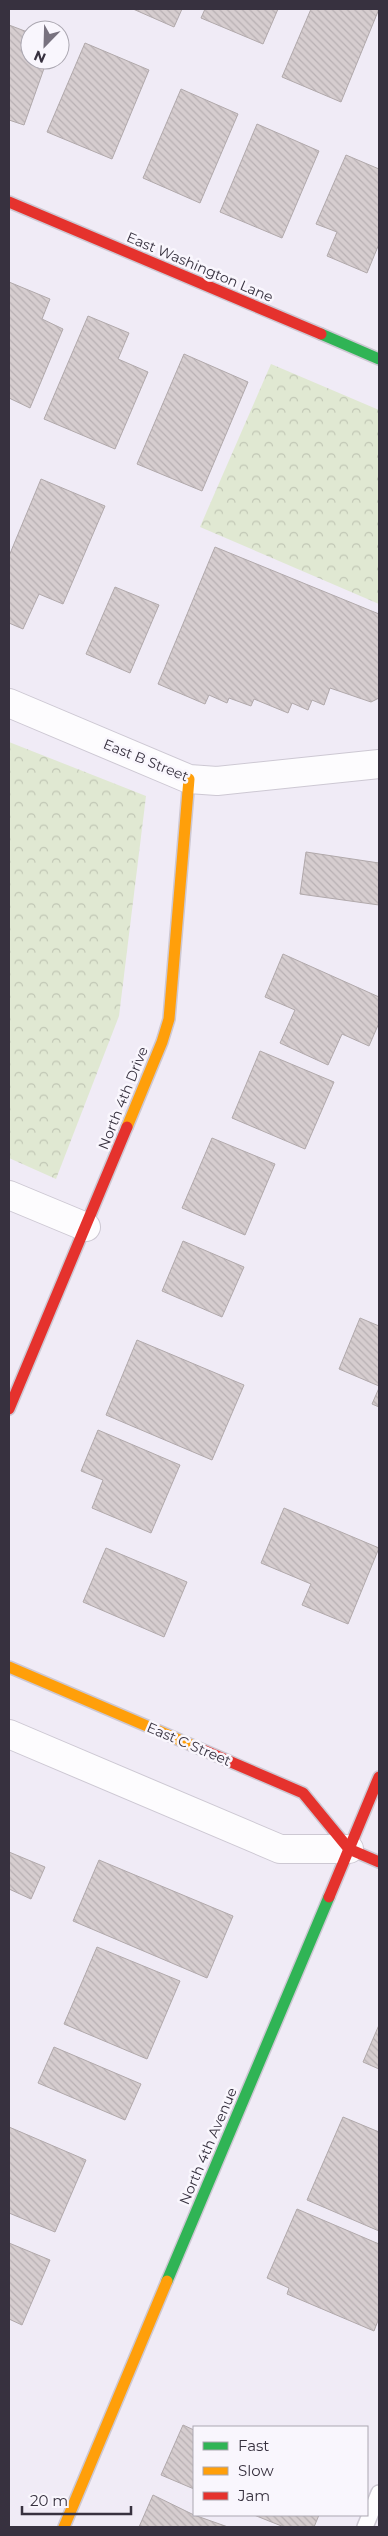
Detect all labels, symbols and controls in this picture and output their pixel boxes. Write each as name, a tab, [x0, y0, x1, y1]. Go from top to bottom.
north arrow	[20, 20, 70, 70]
text: N	[31, 46, 49, 67]
street label: East Washington Lane	[124, 228, 276, 306]
street label: East B Street	[101, 735, 191, 785]
street label: North 4th Drive	[94, 1044, 152, 1152]
street label: East C Street	[144, 1718, 234, 1770]
street label: North 4th Avenue	[175, 2085, 241, 2207]
legend	[193, 2426, 368, 2516]
text: Fast	[238, 2436, 269, 2455]
text: Slow	[238, 2461, 274, 2480]
scale bar	[22, 2484, 131, 2516]
text: Jam	[237, 2486, 270, 2505]
text: 20 m	[30, 2491, 68, 2510]

